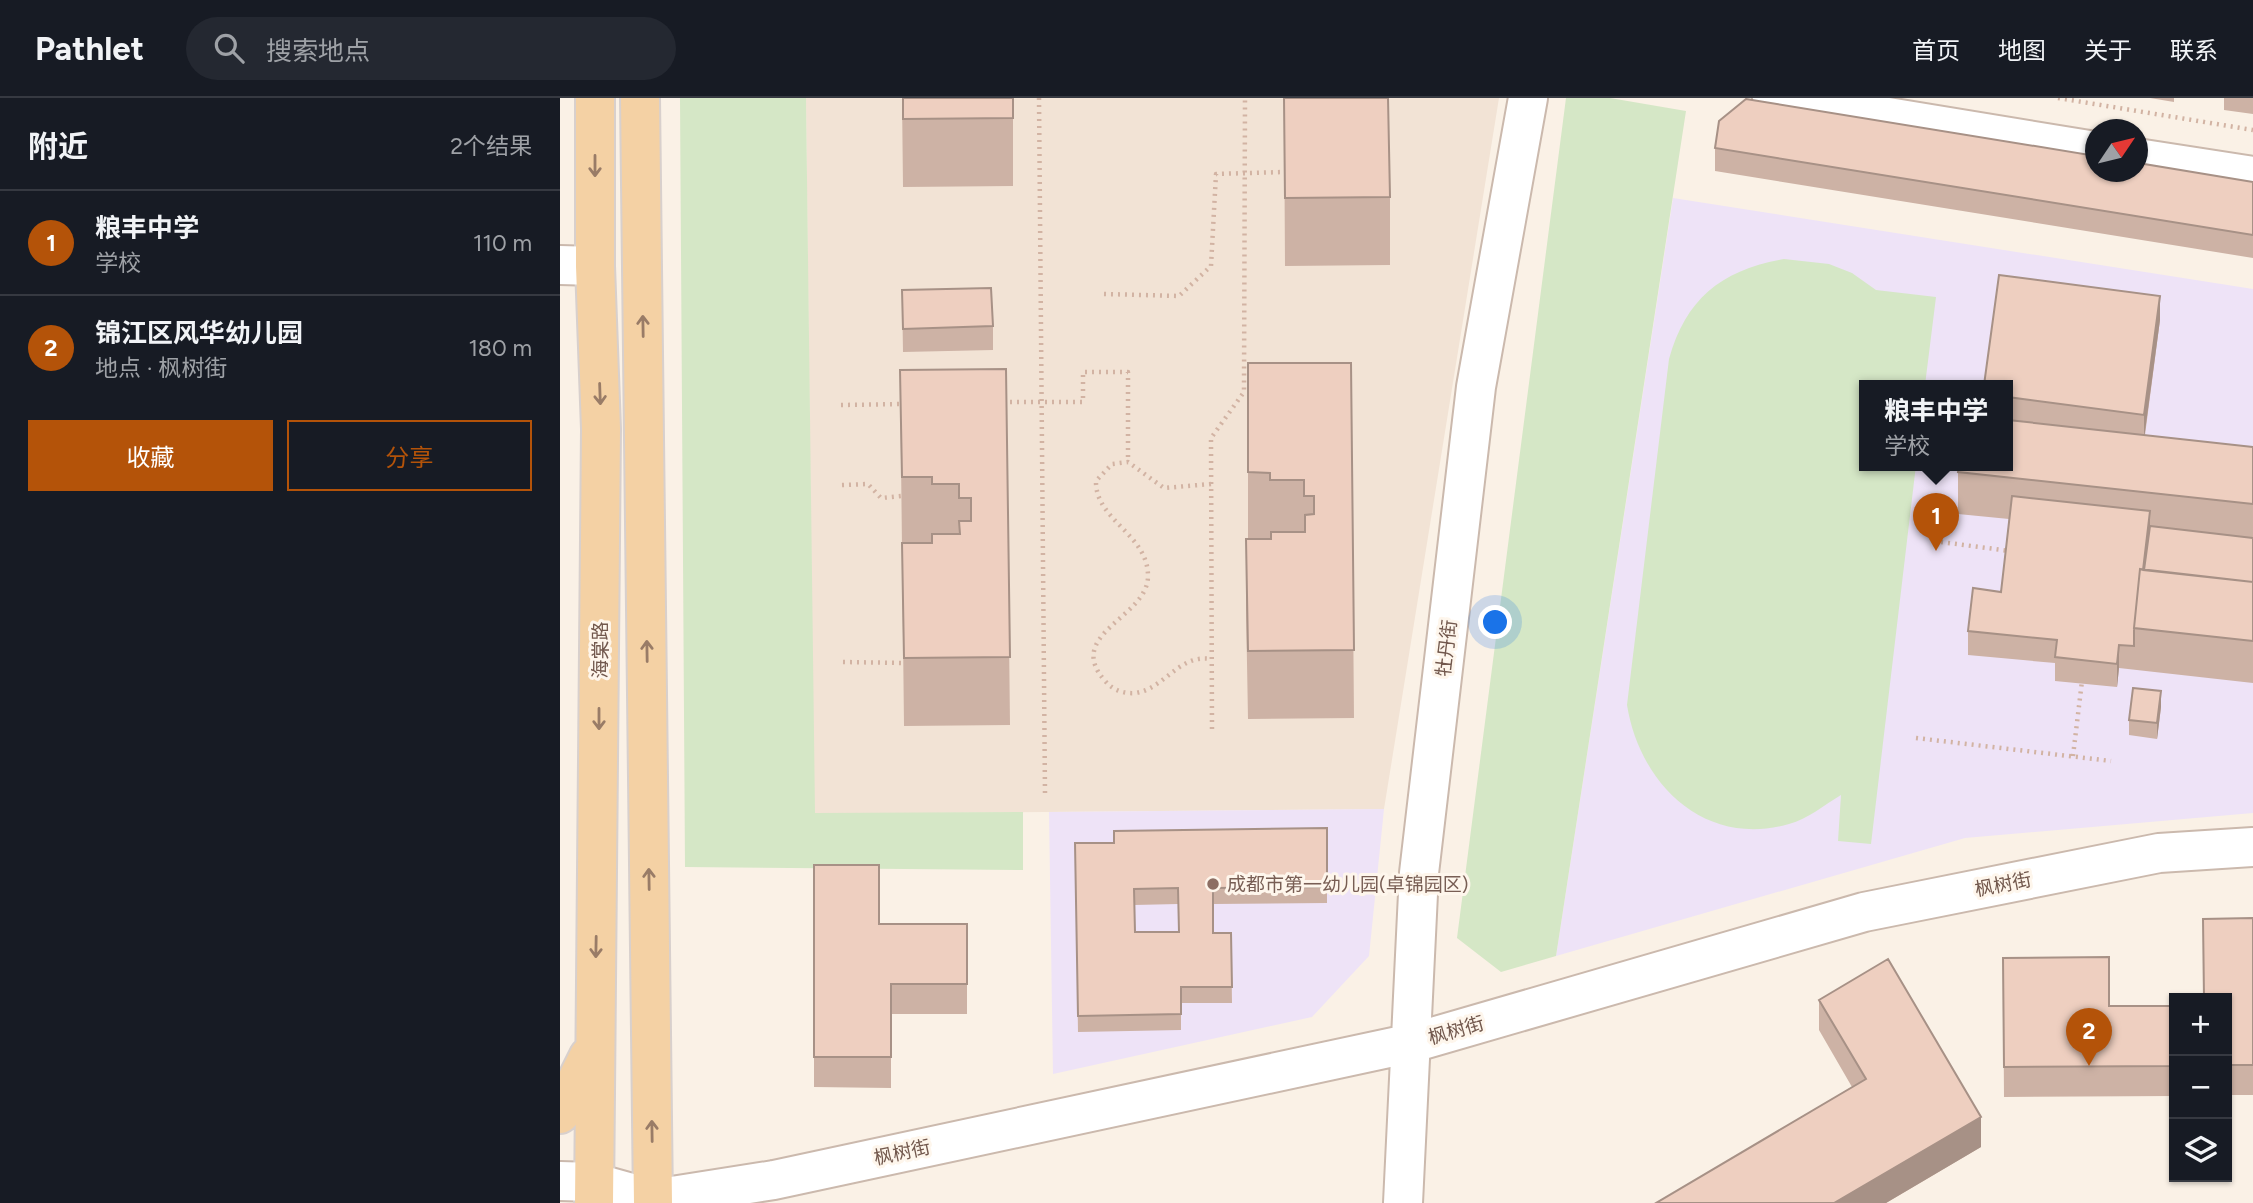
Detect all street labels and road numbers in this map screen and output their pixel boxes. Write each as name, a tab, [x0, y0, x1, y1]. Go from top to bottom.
street label: 牡丹街	[1432, 618, 1461, 678]
street label: 海棠路	[589, 621, 612, 679]
street label: 枫树街	[1973, 868, 2033, 901]
street label: 枫树街	[1426, 1012, 1487, 1049]
street label: 枫树街	[872, 1135, 932, 1170]

